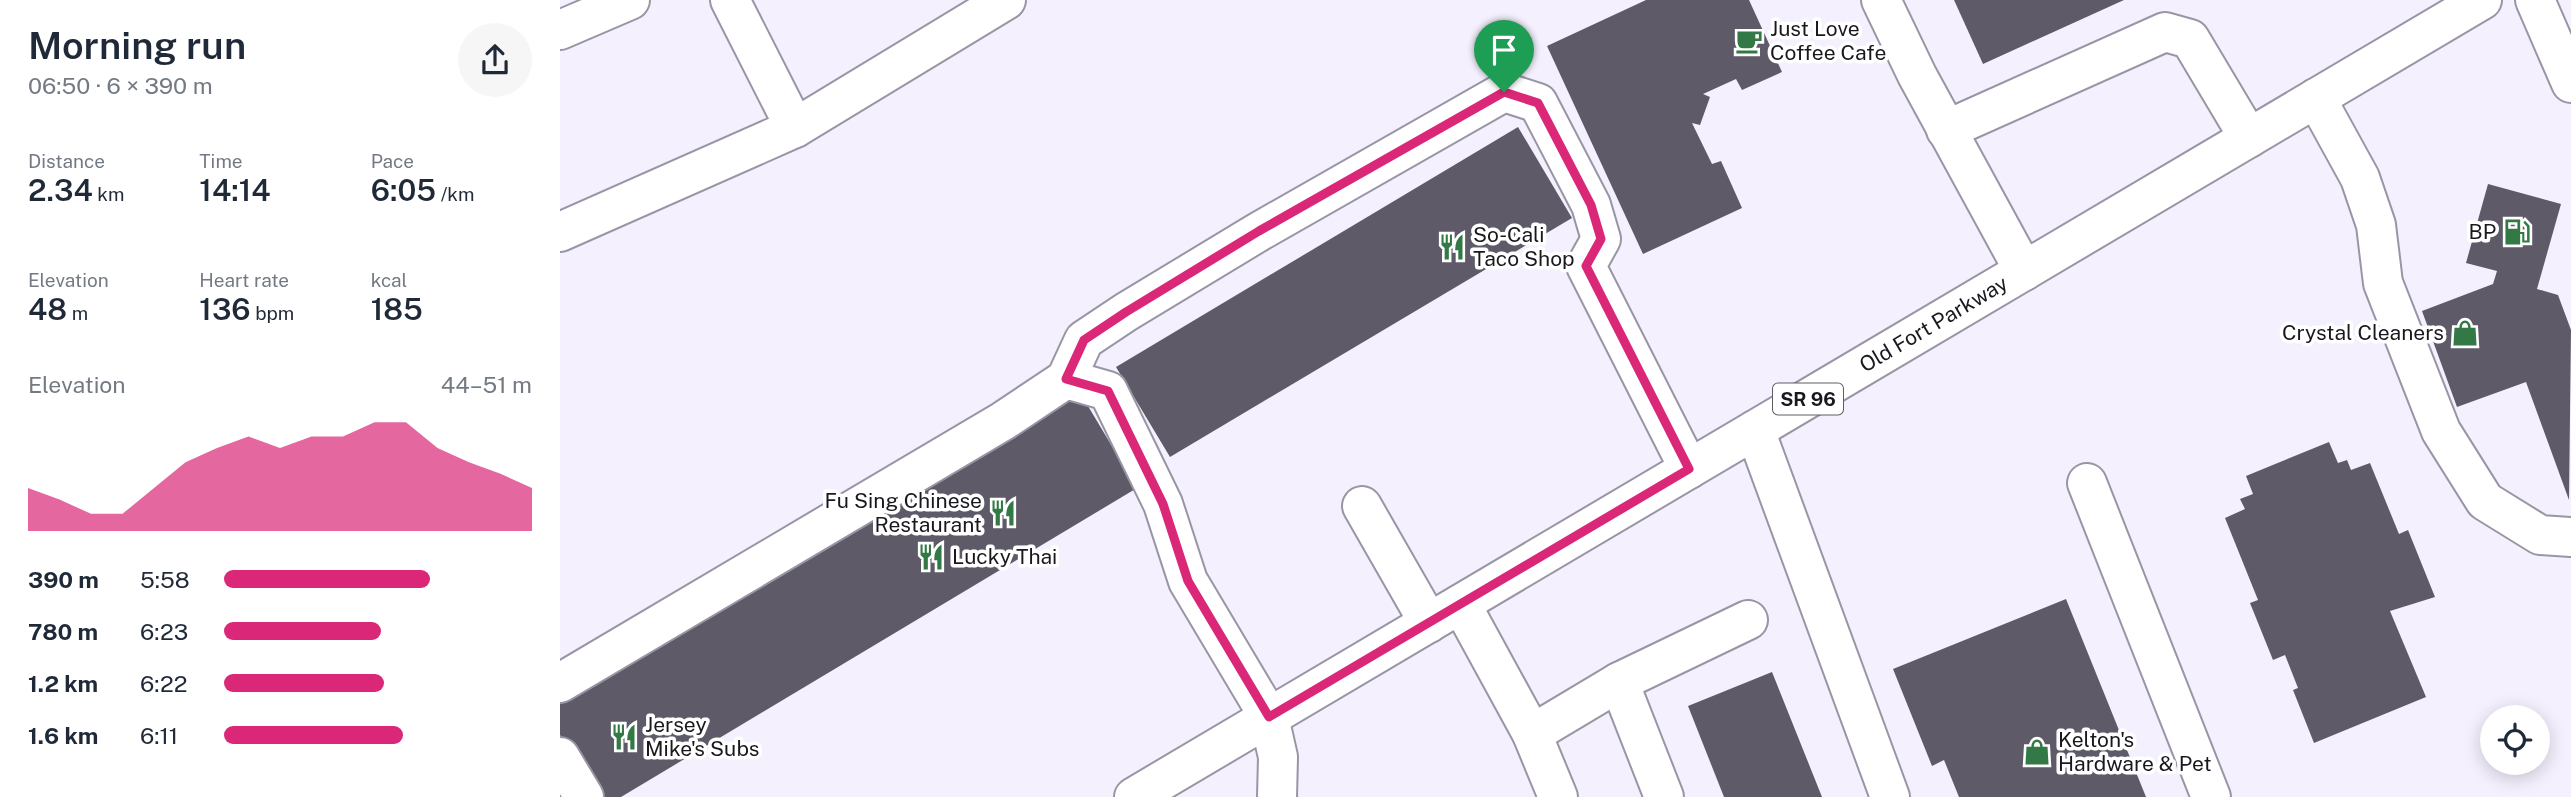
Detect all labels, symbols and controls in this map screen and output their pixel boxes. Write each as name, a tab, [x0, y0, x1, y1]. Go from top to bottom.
place label: Just Love Coffee Cafe	[1770, 16, 1886, 65]
pin	[1474, 20, 1534, 92]
text: Morning run	[28, 23, 246, 68]
button: share	[458, 23, 532, 97]
cafe icon: Just Love Coffee Cafe	[1734, 26, 1764, 56]
icon: arrive	[1485, 31, 1523, 69]
text: 06:50 · 6 × 390 m	[28, 72, 213, 99]
text: Distance	[28, 150, 105, 172]
text: Time	[199, 150, 243, 172]
text: Pace	[371, 150, 414, 172]
text: 2.34	[28, 172, 93, 208]
text: 14:14	[199, 172, 271, 208]
text: 6:05	[371, 172, 436, 208]
text: km	[93, 183, 124, 205]
text: /km	[436, 183, 474, 205]
fuel station icon: BP	[2502, 217, 2532, 247]
place label: BP	[2468, 219, 2496, 244]
place label: So-Cali Taco Shop	[1473, 222, 1575, 271]
restaurant icon: So-Cali Taco Shop	[1437, 232, 1467, 262]
text: Elevation	[28, 269, 109, 291]
text: Heart rate	[199, 269, 289, 291]
text: kcal	[371, 269, 407, 291]
street label: Old Fort Parkway	[1855, 270, 2012, 377]
text: 48	[28, 291, 67, 327]
text: 136	[199, 291, 251, 327]
text: 185	[371, 291, 423, 327]
text: m	[67, 302, 88, 324]
text: bpm	[251, 302, 294, 324]
shop icon: Crystal Cleaners	[2450, 318, 2480, 348]
place label: Crystal Cleaners	[2282, 320, 2444, 345]
text: Elevation	[28, 371, 126, 398]
text: 44–51 m	[441, 371, 532, 398]
road number: SR 96	[1773, 384, 1843, 414]
place label: Fu Sing Chinese Restaurant	[824, 488, 982, 537]
restaurant icon: Fu Sing Chinese Restaurant	[988, 498, 1018, 528]
restaurant icon: Lucky Thai	[916, 542, 946, 572]
place label: Lucky Thai	[952, 544, 1057, 569]
text: 390 m	[28, 566, 99, 593]
text: 5:58	[140, 566, 190, 593]
text: 780 m	[28, 618, 98, 645]
text: 6:23	[140, 618, 188, 645]
text: 1.2 km	[28, 670, 98, 697]
text: 6:22	[140, 670, 187, 697]
map controls	[2480, 705, 2550, 775]
button: locate	[2480, 705, 2550, 775]
place label: Jersey Mike's Subs	[645, 712, 759, 761]
text: 1.6 km	[28, 722, 98, 749]
text: 6:11	[140, 722, 178, 749]
restaurant icon: Jersey Mike's Subs	[609, 722, 639, 752]
place label: Kelton's Hardware & Pet	[2058, 727, 2212, 776]
shop icon: Kelton's Hardware & Pet	[2022, 737, 2052, 767]

